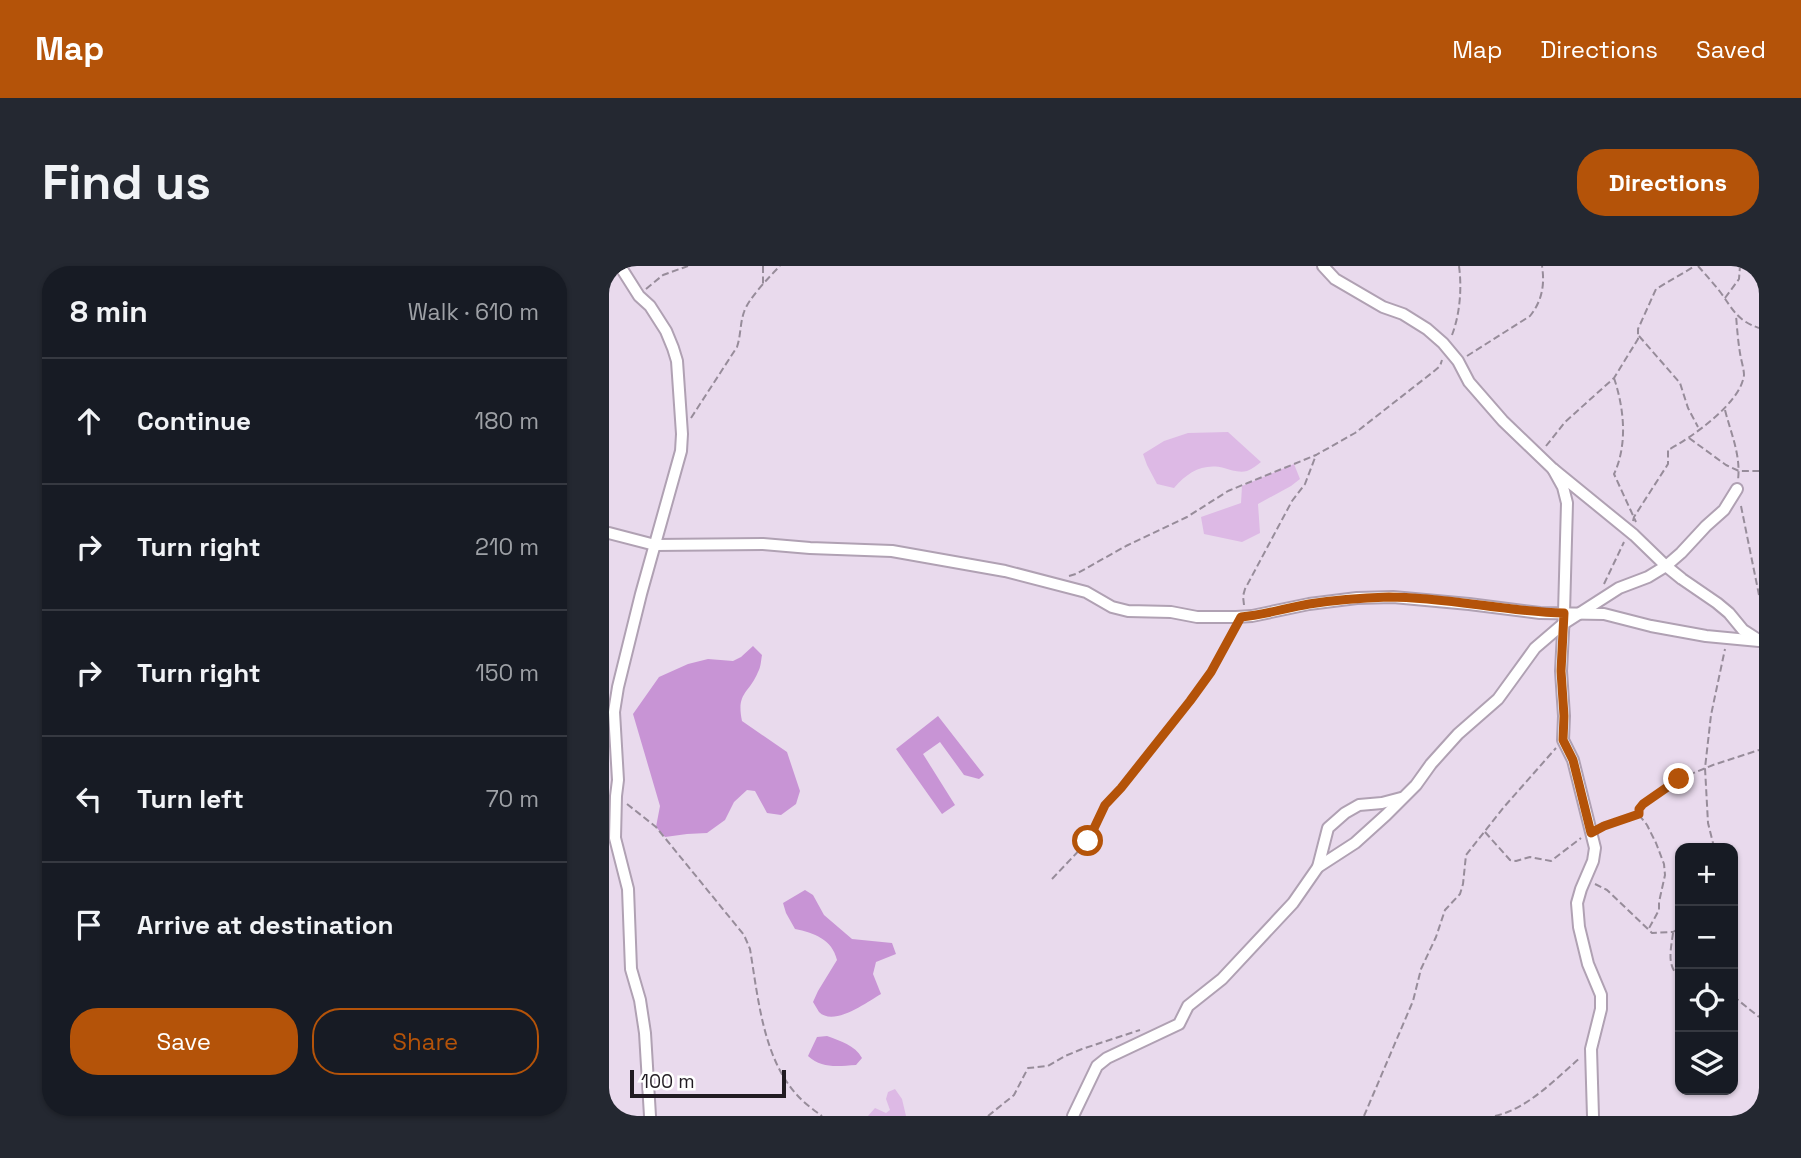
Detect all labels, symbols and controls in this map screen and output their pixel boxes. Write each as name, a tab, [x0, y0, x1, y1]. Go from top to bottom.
text: Map	[35, 28, 104, 70]
text: Map	[1452, 34, 1502, 65]
text: Directions	[1540, 34, 1658, 65]
text: Saved	[1696, 34, 1766, 65]
button: Directions	[1577, 149, 1759, 216]
text: Find us	[42, 151, 211, 213]
text: 8 min	[70, 292, 148, 331]
text: Walk · 610 m	[408, 297, 539, 327]
icon: ahead	[70, 402, 108, 440]
text: Continue	[137, 404, 251, 438]
text: 180 m	[475, 406, 539, 436]
icon: right	[70, 528, 108, 566]
text: Turn right	[137, 530, 261, 564]
text: 210 m	[475, 532, 539, 562]
icon: right	[70, 654, 108, 692]
text: Turn right	[137, 656, 261, 690]
text: 150 m	[475, 658, 539, 688]
route end	[1663, 763, 1694, 794]
icon: left	[70, 780, 108, 818]
text: Turn left	[137, 782, 244, 816]
text: 70 m	[486, 784, 539, 814]
route start	[1072, 825, 1103, 856]
map controls	[1675, 843, 1738, 1095]
button: +	[1675, 843, 1738, 906]
icon: arrive	[70, 906, 108, 944]
button: −	[1675, 906, 1738, 969]
text: Arrive at destination	[137, 908, 394, 942]
button: locate	[1675, 969, 1738, 1032]
button: Save	[70, 1008, 298, 1075]
button: Share	[312, 1008, 539, 1075]
button: layers	[1675, 1032, 1738, 1095]
scale bar	[630, 1067, 786, 1099]
text: 100 m	[641, 1069, 695, 1094]

